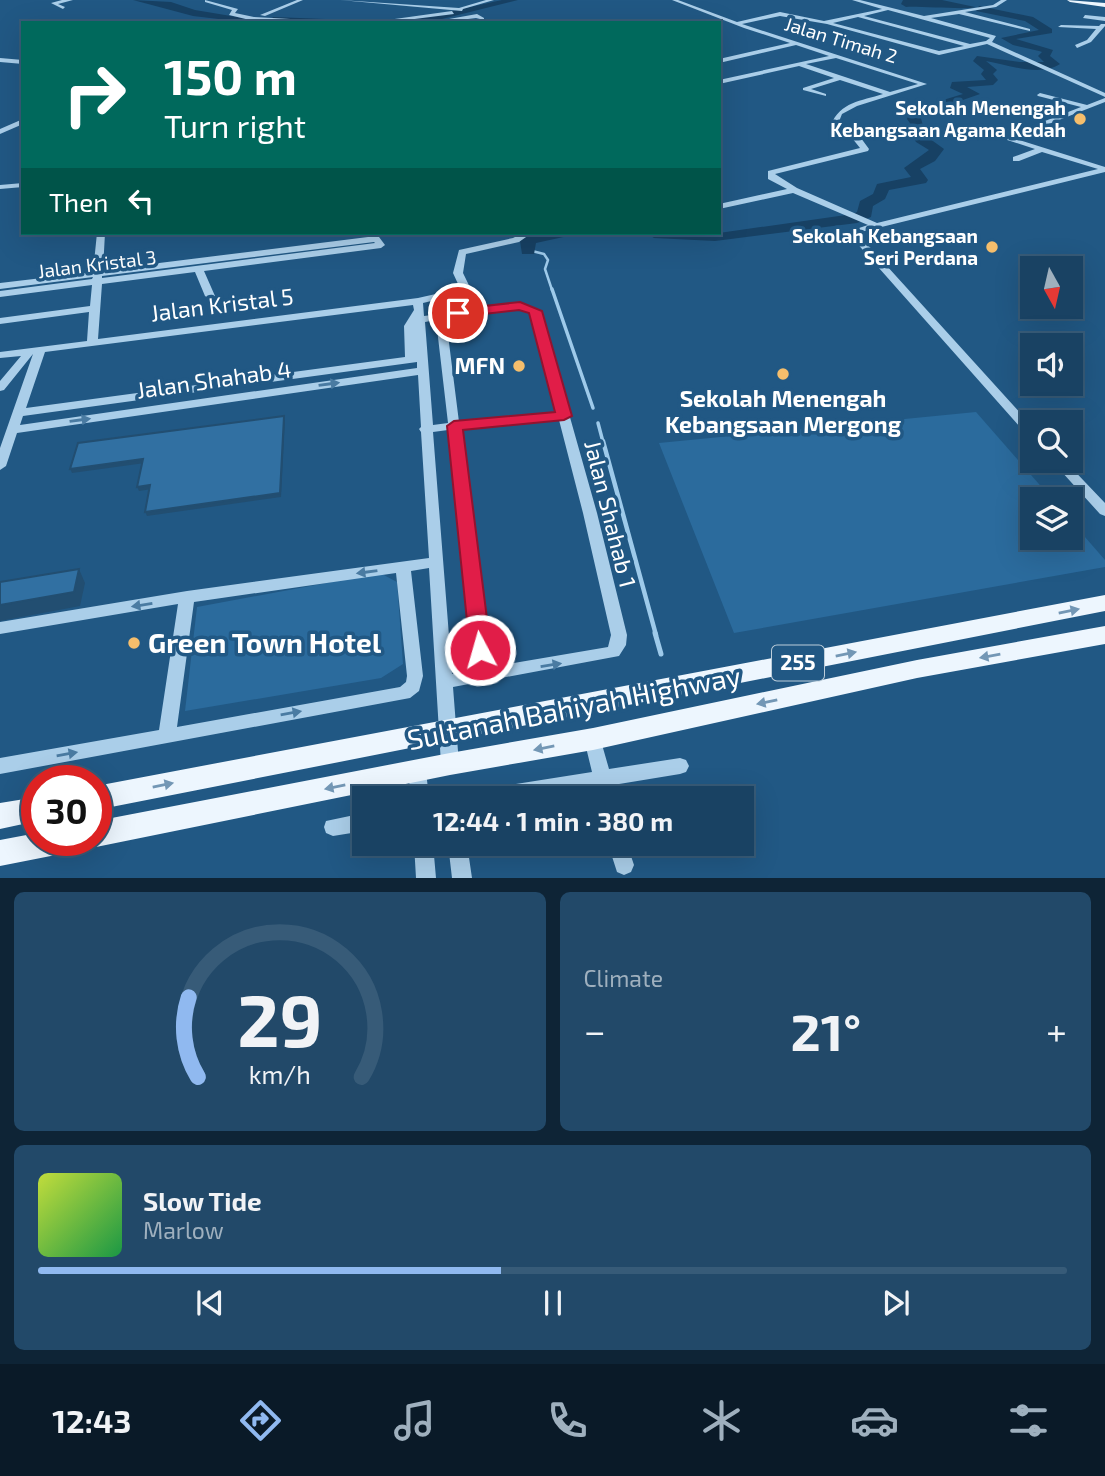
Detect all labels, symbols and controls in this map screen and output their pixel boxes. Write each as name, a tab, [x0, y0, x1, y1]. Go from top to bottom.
street label: Jalan Timah 2	[782, 11, 900, 68]
text: 150 m	[164, 46, 297, 105]
icon: right	[49, 49, 140, 140]
place label: Sekolah Menengah Kebangsaan Agama Kedah	[830, 96, 1066, 141]
text: Turn right	[164, 106, 306, 144]
marker: Sekolah Menengah Kebangsaan Agama Kedah	[1072, 111, 1088, 127]
icon: left	[122, 182, 160, 220]
text: Then	[49, 186, 108, 217]
place label: Sekolah Kebangsaan Seri Perdana	[792, 224, 978, 269]
marker: Sekolah Kebangsaan Seri Perdana	[984, 239, 1000, 255]
street label: Jalan Kristal 3	[36, 245, 157, 282]
north arrow	[1020, 256, 1083, 318]
map controls	[1020, 256, 1083, 550]
street label: Jalan Kristal 5	[149, 281, 295, 327]
pin	[428, 283, 488, 343]
icon: arrive	[439, 294, 477, 332]
button: sound	[1020, 333, 1083, 396]
place label: MFN	[455, 351, 505, 379]
street label: Jalan Shahab 4	[135, 354, 293, 404]
marker: MFN	[511, 358, 527, 374]
marker: Sekolah Menengah Kebangsaan Mergong	[775, 366, 791, 382]
one-way arrow	[319, 378, 341, 389]
place label: Sekolah Menengah Kebangsaan Mergong	[665, 384, 902, 438]
button: search	[1020, 410, 1083, 473]
one-way arrow	[69, 415, 91, 426]
street label: Jalan Shahab 1	[579, 437, 643, 590]
button: layers	[1020, 487, 1083, 550]
one-way arrow	[356, 566, 378, 577]
one-way arrow	[131, 600, 153, 611]
one-way arrow	[1058, 605, 1080, 616]
position arrow	[443, 613, 517, 687]
place label: Green Town Hotel	[148, 625, 382, 659]
marker: Green Town Hotel	[126, 635, 142, 651]
road number: 255	[772, 646, 824, 680]
one-way arrow	[835, 649, 857, 660]
one-way arrow	[979, 651, 1001, 662]
street label: Sultanah Bahiyah Highway	[404, 658, 744, 756]
one-way arrow	[540, 659, 562, 670]
one-way arrow	[756, 696, 778, 707]
one-way arrow	[280, 708, 302, 719]
one-way arrow	[533, 743, 555, 754]
one-way arrow	[56, 748, 78, 759]
speed limit sign: 30	[21, 765, 112, 856]
one-way arrow	[152, 780, 174, 791]
one-way arrow	[324, 781, 346, 792]
text: 12:44 · 1 min · 380 m	[433, 805, 673, 836]
text: Climate	[584, 964, 663, 992]
text: 29	[237, 975, 322, 1063]
text: 21°	[791, 999, 861, 1061]
text: −	[584, 1007, 606, 1053]
text: +	[1046, 1007, 1067, 1053]
text: km/h	[249, 1059, 311, 1089]
text: Slow Tide	[143, 1185, 262, 1216]
text: Marlow	[143, 1216, 224, 1244]
icon: previous	[191, 1284, 229, 1322]
icon: pause	[534, 1284, 572, 1322]
icon: next	[877, 1284, 915, 1322]
icon: directions	[236, 1396, 285, 1445]
icon: music	[390, 1396, 439, 1445]
icon: phone	[543, 1396, 592, 1445]
icon: climate	[697, 1396, 746, 1445]
icon: car	[850, 1396, 899, 1445]
icon: filters	[1004, 1396, 1053, 1445]
text: 12:43	[52, 1401, 131, 1439]

